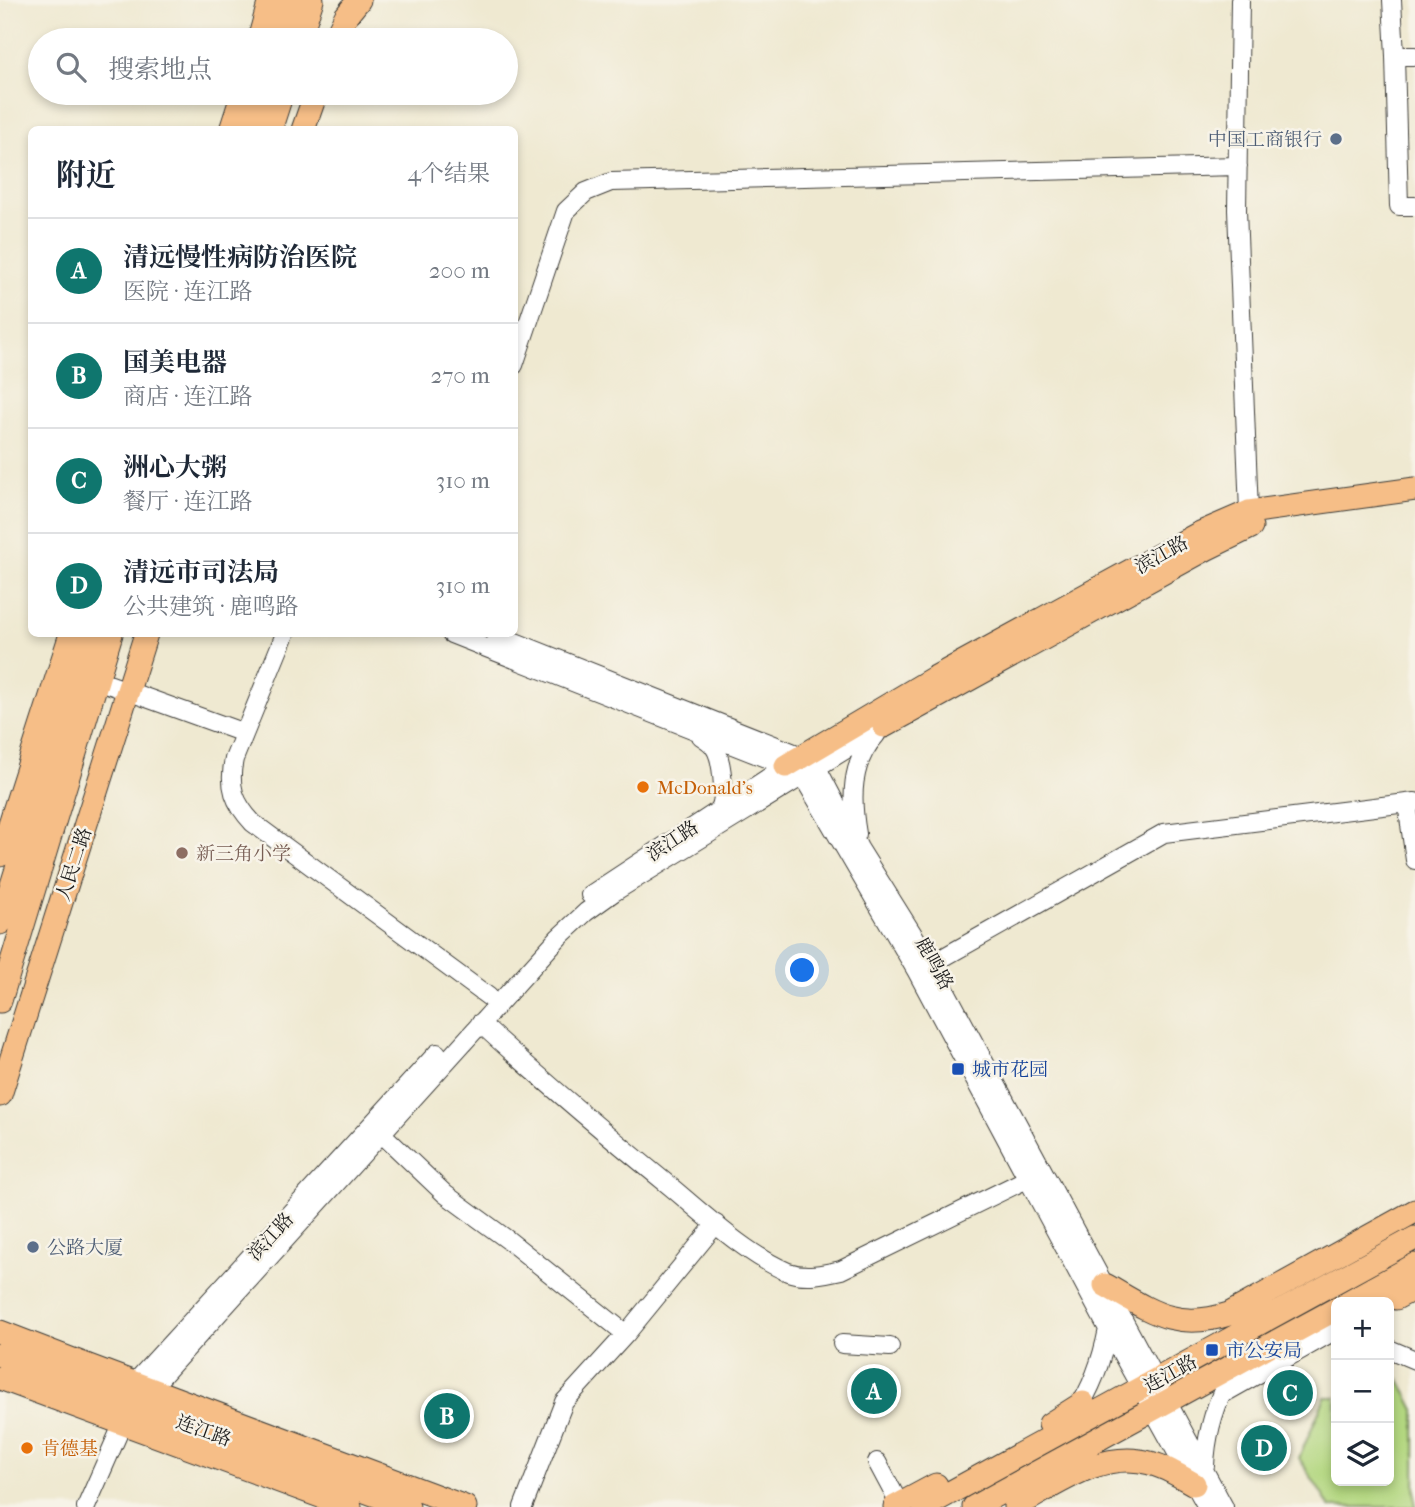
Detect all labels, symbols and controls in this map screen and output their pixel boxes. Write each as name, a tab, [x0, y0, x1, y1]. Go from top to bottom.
search box	[28, 28, 518, 105]
icon: search	[52, 48, 90, 86]
text: 搜索地点	[108, 54, 212, 85]
place label: 中国工商银行	[1208, 129, 1322, 151]
marker: 中国工商银行	[1328, 131, 1344, 147]
text: 附近	[56, 158, 116, 193]
text: 4个结果	[407, 160, 490, 187]
text: 清远慢性病防治医院	[123, 242, 357, 273]
text: A	[72, 257, 86, 284]
text: 200 m	[429, 257, 490, 284]
text: 医院 · 连江路	[123, 278, 253, 305]
text: 国美电器	[123, 347, 227, 378]
text: B	[72, 362, 86, 389]
text: 270 m	[430, 362, 490, 389]
text: 商店 · 连江路	[123, 383, 253, 410]
text: 洲心大粥	[123, 452, 227, 483]
text: C	[71, 467, 87, 494]
text: 310 m	[436, 467, 490, 494]
text: 餐厅 · 连江路	[123, 488, 253, 515]
street label: 滨江路	[1131, 531, 1192, 578]
text: 清远市司法局	[123, 557, 279, 588]
text: D	[70, 572, 88, 599]
text: 310 m	[436, 572, 490, 599]
text: 公共建筑 · 鹿鸣路	[123, 593, 299, 620]
place label: McDonald's	[657, 777, 753, 799]
marker: McDonald's	[635, 779, 651, 795]
street label: 滨江路	[643, 816, 702, 866]
street label: 人民二路	[52, 825, 96, 904]
place label: 新三角小学	[196, 843, 291, 865]
marker: 新三角小学	[174, 845, 190, 861]
street label: 鹿鸣路	[911, 933, 958, 994]
your location	[785, 953, 819, 987]
place label: 城市花园	[972, 1059, 1048, 1081]
marker: 城市花园	[950, 1061, 966, 1077]
street label: 滨江路	[243, 1208, 298, 1265]
place label: 公路大厦	[47, 1237, 123, 1259]
marker: 公路大厦	[25, 1239, 41, 1255]
map controls	[1331, 1297, 1394, 1486]
button: +	[1331, 1297, 1394, 1360]
place label: 市公安局	[1226, 1340, 1302, 1362]
marker: 市公安局	[1204, 1342, 1220, 1358]
street label: 连江路	[1140, 1350, 1201, 1397]
button: −	[1331, 1360, 1394, 1423]
pin: A	[851, 1365, 897, 1417]
pin: C	[1267, 1367, 1313, 1419]
pin: B	[424, 1390, 470, 1442]
street label: 连江路	[173, 1411, 234, 1451]
pin: D	[1241, 1422, 1287, 1474]
button: layers	[1331, 1423, 1394, 1486]
place label: 肯德基	[41, 1438, 98, 1460]
marker: 肯德基	[19, 1440, 35, 1456]

